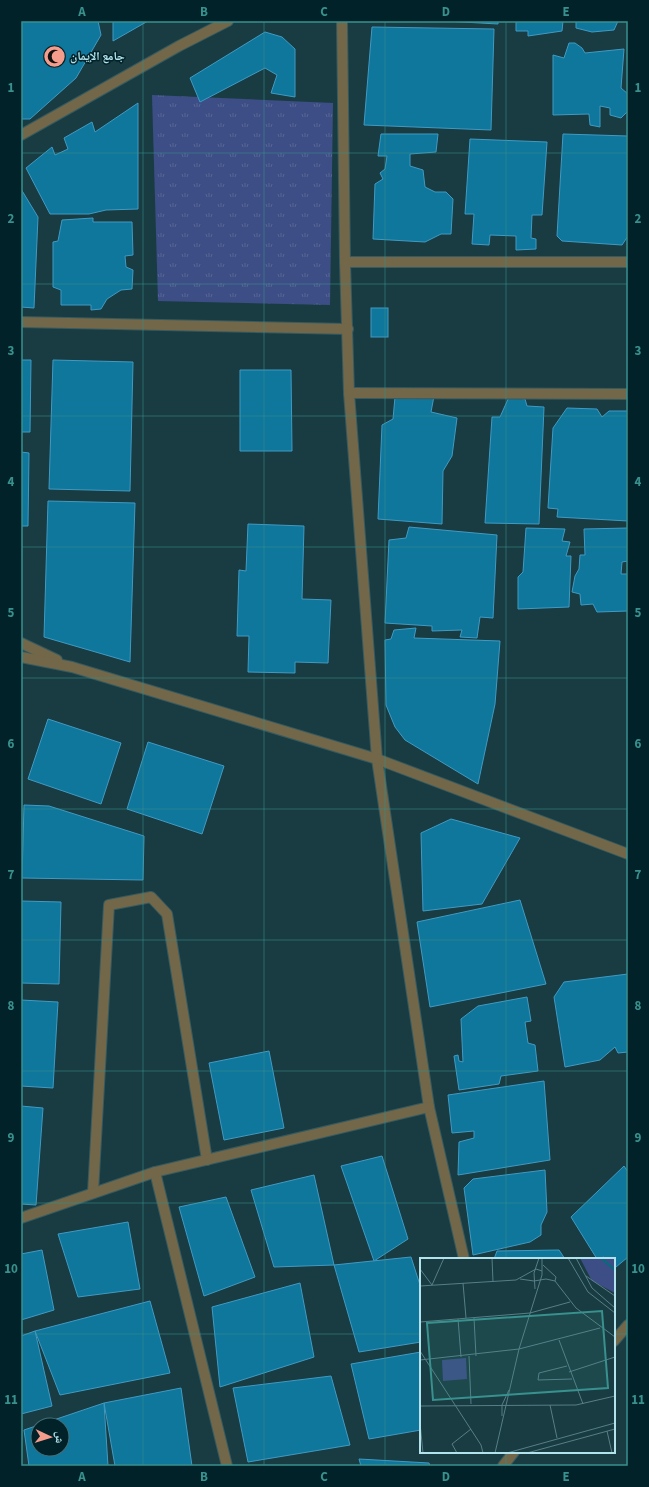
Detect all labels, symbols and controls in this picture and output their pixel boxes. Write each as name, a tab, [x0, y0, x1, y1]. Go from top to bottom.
text: A	[77, 3, 86, 21]
text: B	[200, 3, 208, 21]
text: C	[320, 3, 328, 21]
text: D	[442, 3, 450, 21]
text: E	[562, 3, 570, 21]
mosque icon: جامع الإيمان	[42, 43, 68, 69]
place label: جامع الإيمان	[70, 48, 125, 65]
text: 1	[8, 79, 15, 97]
text: 1	[635, 79, 642, 97]
text: 2	[8, 210, 15, 228]
text: 2	[635, 210, 642, 228]
text: 3	[8, 342, 15, 360]
text: 3	[635, 342, 642, 360]
text: 4	[8, 473, 15, 491]
text: 4	[635, 473, 642, 491]
text: 5	[8, 604, 15, 622]
text: 5	[635, 604, 642, 622]
text: 6	[8, 735, 15, 753]
text: 6	[635, 735, 642, 753]
text: 7	[8, 866, 15, 884]
text: 7	[635, 866, 642, 884]
text: 8	[8, 997, 15, 1015]
text: 8	[635, 997, 642, 1015]
text: 9	[8, 1129, 15, 1147]
text: 9	[635, 1129, 642, 1147]
inset map	[420, 1258, 615, 1453]
text: 10	[4, 1260, 18, 1278]
text: 10	[631, 1260, 645, 1278]
text: 11	[4, 1391, 18, 1409]
text: 11	[631, 1391, 645, 1409]
north arrow	[30, 1417, 70, 1457]
text: ش	[52, 1431, 67, 1444]
text: A	[77, 1468, 86, 1486]
text: B	[200, 1468, 208, 1486]
text: C	[320, 1468, 328, 1486]
text: D	[442, 1468, 450, 1486]
text: E	[562, 1468, 570, 1486]

